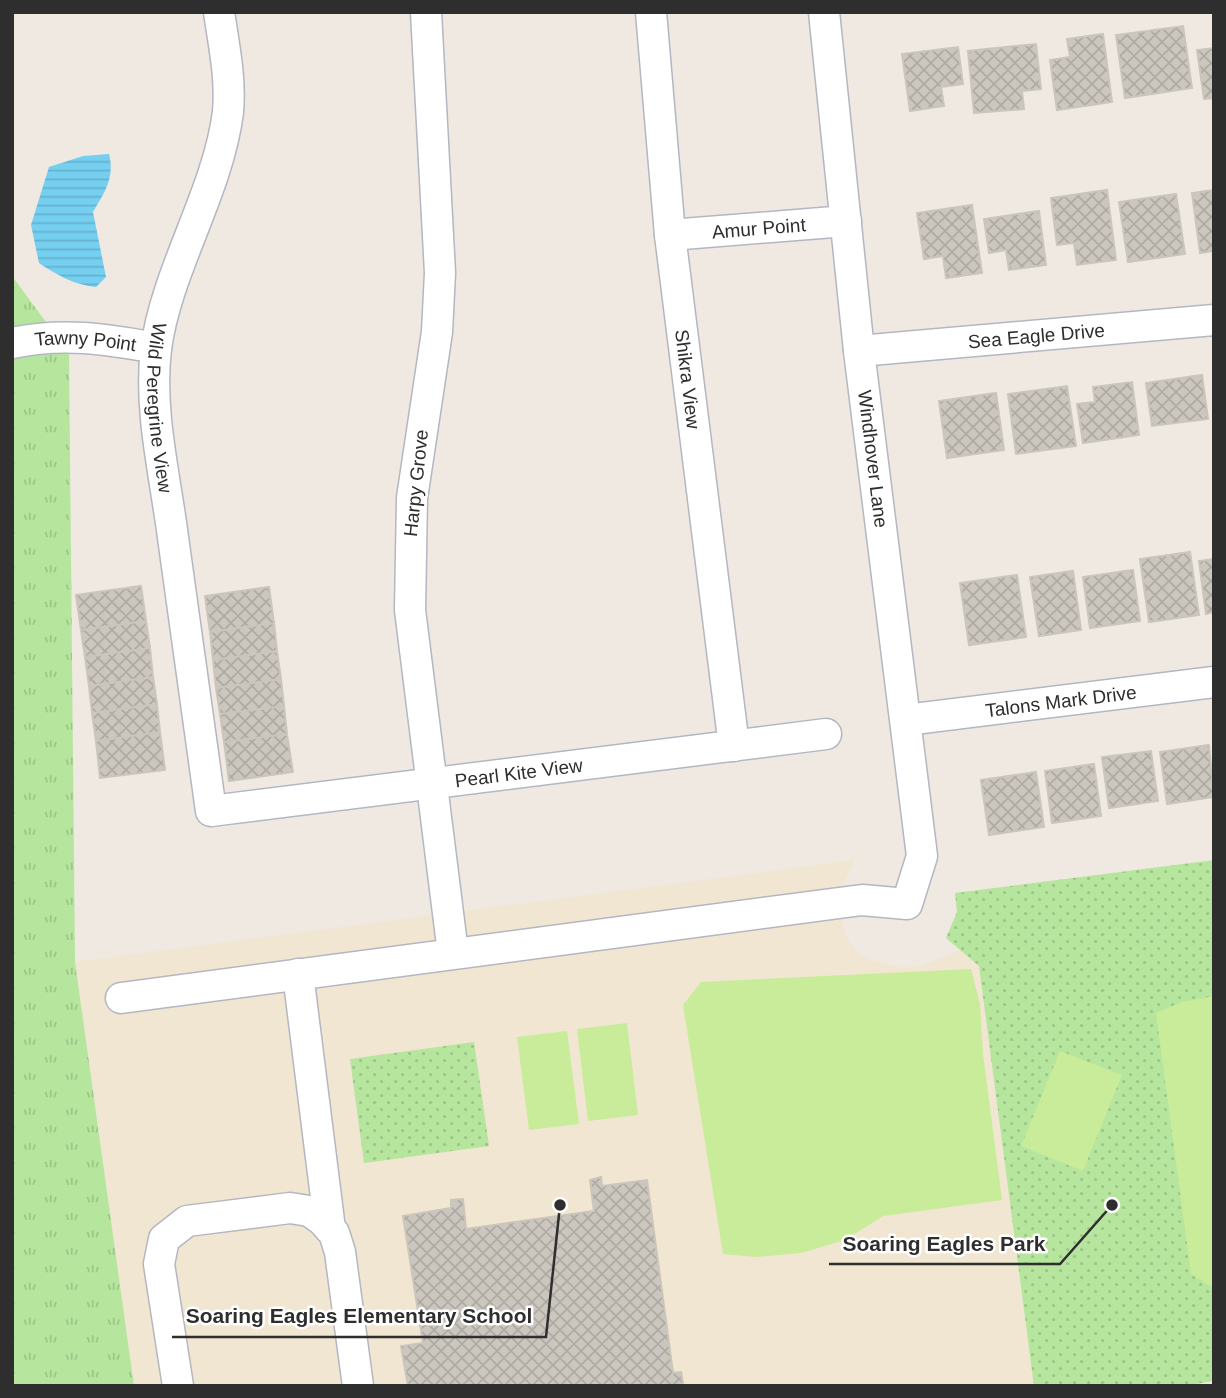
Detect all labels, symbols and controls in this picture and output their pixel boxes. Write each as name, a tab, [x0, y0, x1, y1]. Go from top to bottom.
street label: Amur Point	[711, 214, 807, 242]
street label: Sea Eagle Drive	[967, 319, 1106, 352]
street label: Wild Peregrine View	[144, 321, 177, 495]
street label: Tawny Point	[33, 327, 139, 355]
street label: Shikra View	[671, 328, 705, 430]
street label: Windhover Lane	[854, 389, 892, 529]
street label: Harpy Grove	[400, 428, 432, 538]
street label: Talons Mark Drive	[984, 681, 1138, 721]
street label: Pearl Kite View	[454, 754, 584, 791]
callout: Soaring Eagles Park	[829, 1222, 1060, 1264]
text: Soaring Eagles Park	[842, 1232, 1046, 1255]
callout: Soaring Eagles Elementary School	[172, 1295, 546, 1337]
text: Soaring Eagles Elementary School	[186, 1304, 532, 1327]

